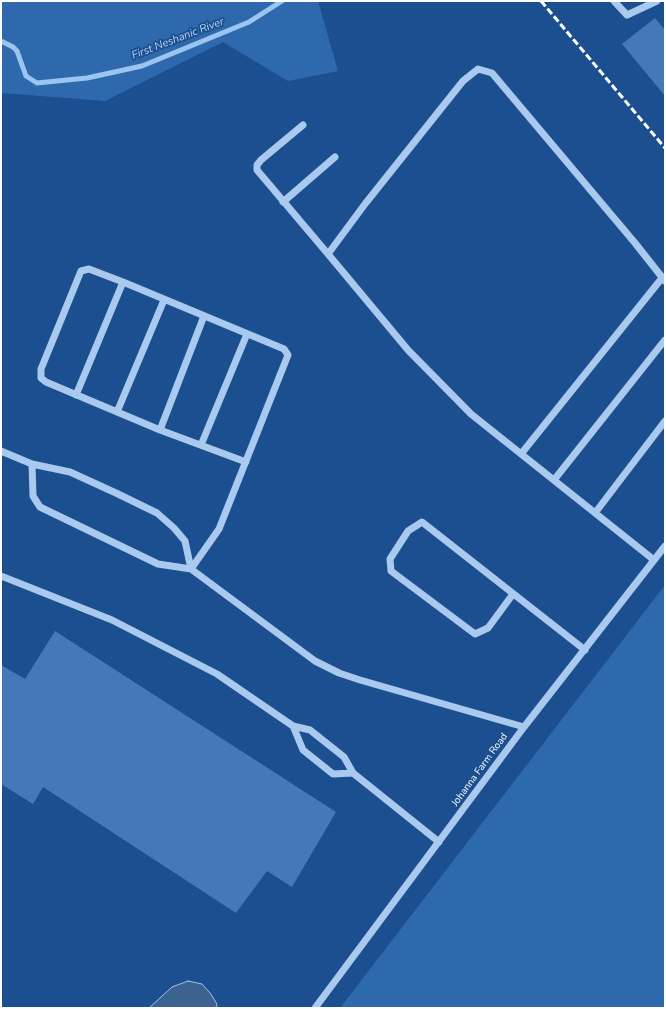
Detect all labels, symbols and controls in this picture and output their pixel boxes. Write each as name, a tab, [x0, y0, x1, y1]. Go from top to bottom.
water label: First Neshanic River	[130, 15, 226, 63]
street label: Johanna Farm Road	[449, 731, 511, 809]

